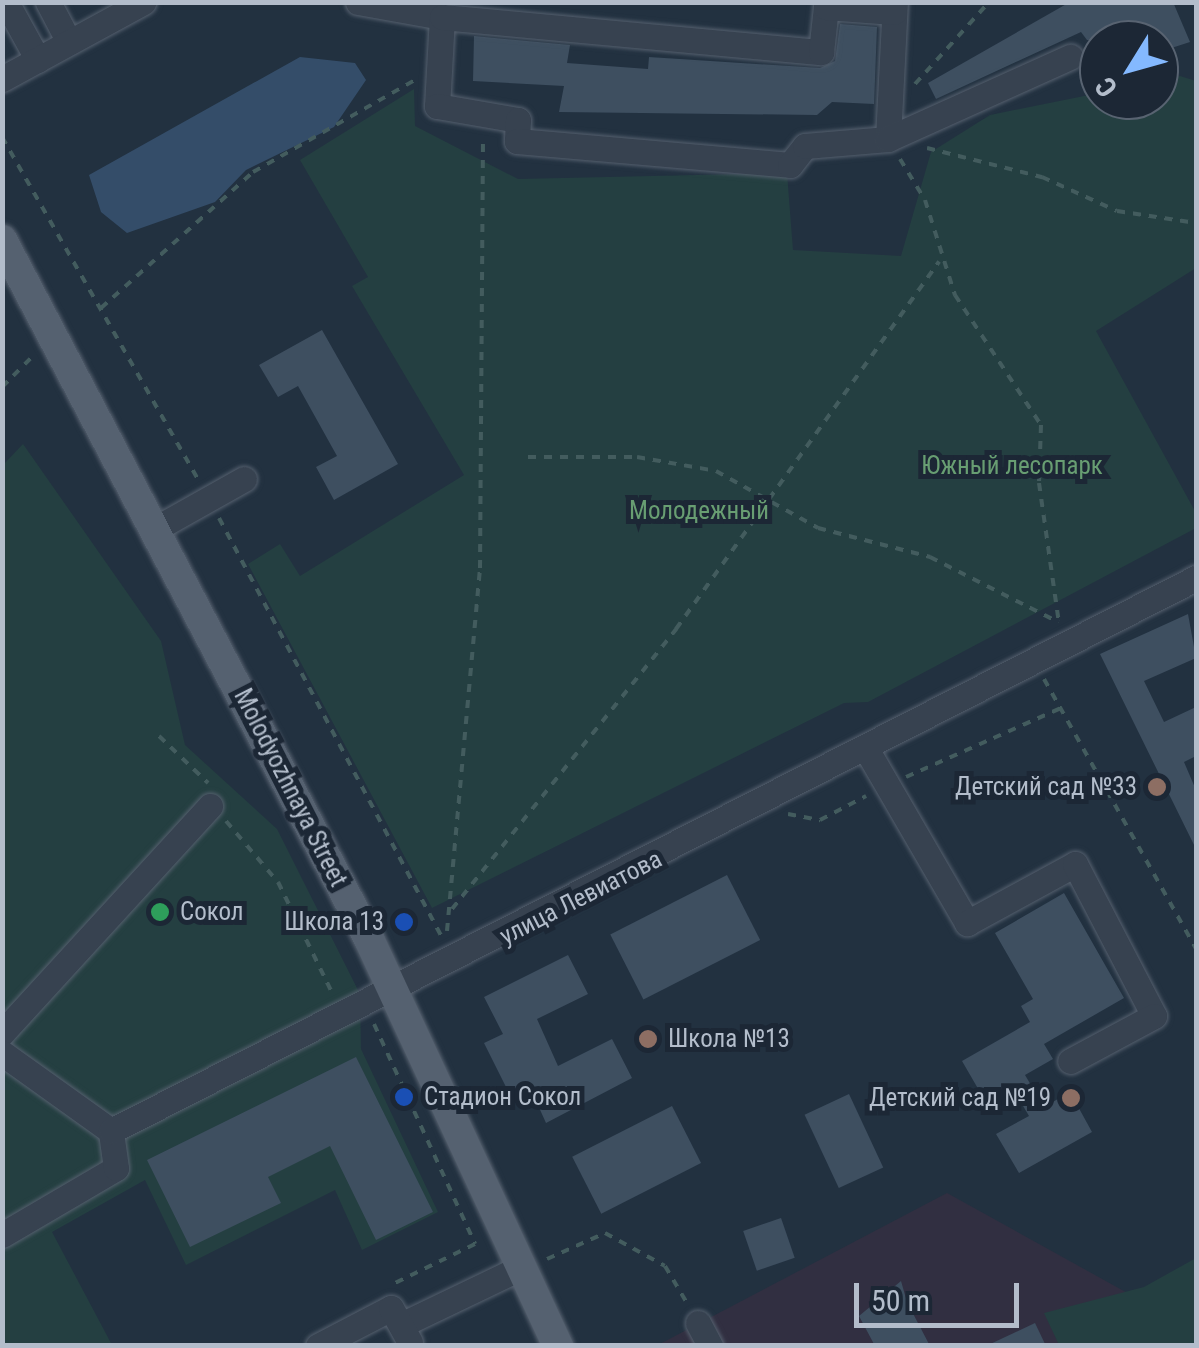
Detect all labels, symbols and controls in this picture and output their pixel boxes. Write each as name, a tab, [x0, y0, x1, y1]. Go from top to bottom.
north arrow	[1079, 20, 1179, 120]
text: С	[1088, 71, 1124, 103]
park label: Южный лесопарк	[921, 451, 1103, 481]
park label: Молодежный	[629, 496, 769, 526]
street label: Molodyozhnaya Street	[227, 684, 353, 892]
place label: Детский сад №33	[955, 772, 1137, 802]
marker: Детский сад №33	[1146, 776, 1168, 798]
street label: улица Левиатова	[495, 844, 667, 952]
place label: Сокол	[180, 897, 244, 927]
marker: Сокол	[149, 901, 171, 923]
place label: Школа 13	[284, 907, 384, 937]
marker: Школа 13	[393, 911, 415, 933]
place label: Школа №13	[668, 1024, 790, 1054]
marker: Школа №13	[637, 1028, 659, 1050]
place label: Стадион Сокол	[424, 1082, 581, 1112]
place label: Детский сад №19	[869, 1083, 1051, 1113]
marker: Стадион Сокол	[393, 1086, 415, 1108]
marker: Детский сад №19	[1060, 1087, 1082, 1109]
scale bar	[859, 1263, 1024, 1325]
text: 50 m	[871, 1283, 930, 1318]

